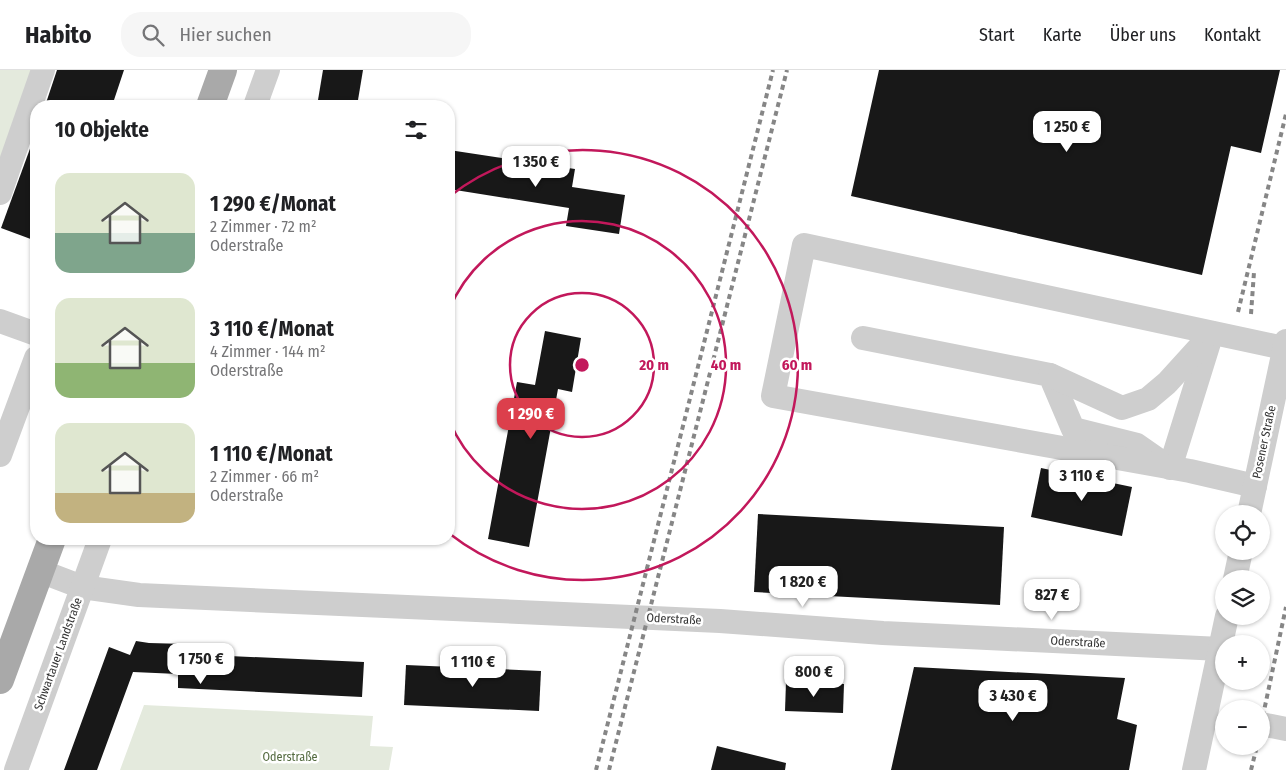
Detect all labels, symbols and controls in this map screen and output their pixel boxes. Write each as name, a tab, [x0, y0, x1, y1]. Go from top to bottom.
search box	[121, 12, 471, 57]
text: Habito	[25, 21, 91, 49]
icon: search	[139, 21, 167, 49]
text: Hier suchen	[179, 23, 272, 46]
text: Start	[979, 24, 1015, 46]
text: Karte	[1043, 24, 1082, 46]
text: Über uns	[1110, 24, 1176, 46]
text: Kontakt	[1204, 24, 1261, 46]
pin: 1 250 €	[1021, 111, 1113, 153]
icon: filters	[402, 116, 430, 144]
text: 10 Objekte	[55, 117, 149, 143]
text: 1 250 €	[1044, 117, 1090, 136]
pin: 1 350 €	[490, 146, 582, 188]
text: 1 350 €	[513, 152, 559, 171]
text: 1 290 €/Monat	[210, 191, 336, 217]
icon: home	[95, 193, 155, 253]
text: 2 Zimmer · 72 m²	[210, 217, 317, 236]
text: Oderstraße	[210, 236, 283, 255]
text: 3 110 €/Monat	[210, 316, 334, 342]
icon: home	[95, 318, 155, 378]
text: 4 Zimmer · 144 m²	[210, 342, 326, 361]
centre of rings	[573, 356, 591, 374]
text: 20 m	[638, 356, 669, 374]
text: 40 m	[711, 356, 741, 374]
text: 60 m	[782, 356, 812, 374]
text: Oderstraße	[210, 361, 283, 380]
pin: 1 290 €	[485, 398, 577, 440]
text: 1 290 €	[508, 404, 554, 423]
street label: Posener Straße	[1249, 404, 1279, 480]
text: 1 110 €/Monat	[210, 441, 333, 467]
icon: home	[95, 443, 155, 503]
pin: 3 110 €	[1036, 460, 1128, 502]
text: 3 110 €	[1060, 466, 1104, 485]
text: 2 Zimmer · 66 m²	[210, 467, 319, 486]
text: Oderstraße	[210, 486, 283, 505]
map controls	[1215, 505, 1270, 755]
button: locate	[1215, 505, 1270, 560]
pin: 1 820 €	[757, 566, 849, 608]
button: layers	[1215, 570, 1270, 625]
text: 1 820 €	[780, 572, 826, 591]
pin: 827 €	[1017, 578, 1087, 621]
text: 827 €	[1035, 585, 1069, 604]
street label: Schwartauer Landstraße	[31, 596, 85, 712]
street label: Oderstraße	[646, 611, 702, 627]
street label: Oderstraße	[1050, 634, 1106, 650]
button: +	[1215, 635, 1270, 690]
pin: 1 750 €	[155, 642, 247, 685]
pin: 1 110 €	[427, 646, 519, 688]
text: 1 750 €	[178, 649, 224, 668]
text: 1 110 €	[451, 652, 495, 671]
pin: 800 €	[779, 656, 849, 698]
text: 800 €	[795, 662, 833, 681]
pin: 3 430 €	[967, 680, 1059, 722]
text: 3 430 €	[989, 686, 1037, 705]
button: −	[1215, 700, 1270, 755]
park label: Oderstraße	[262, 750, 318, 764]

